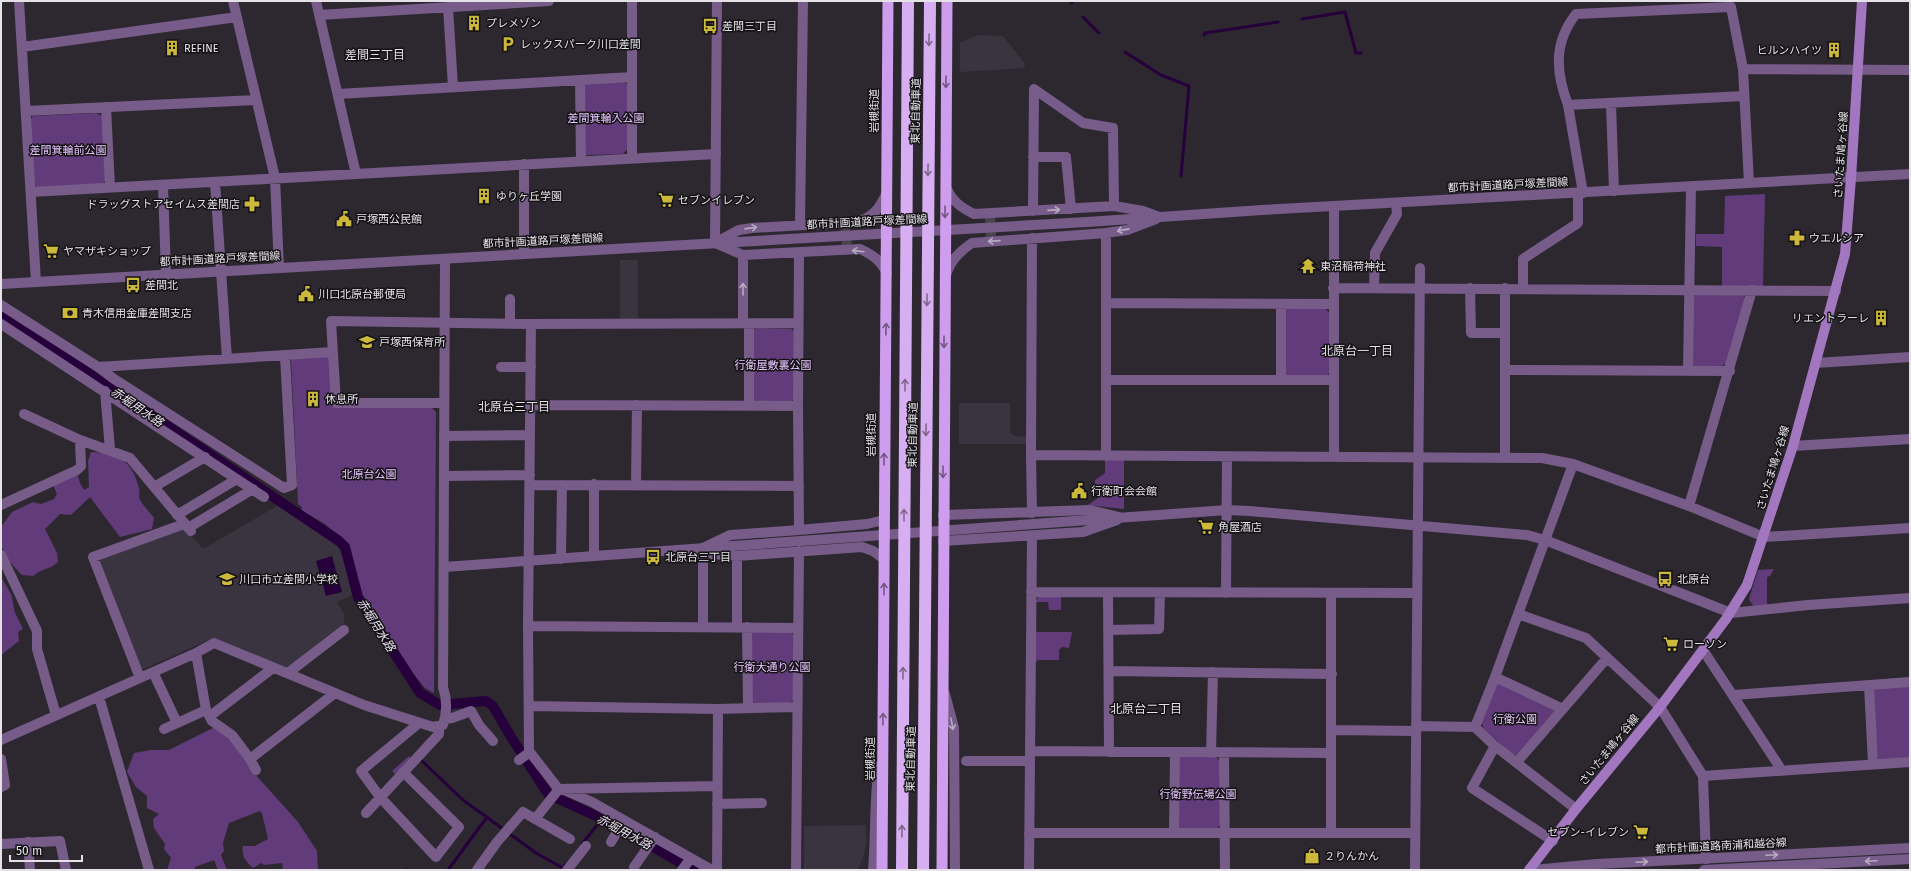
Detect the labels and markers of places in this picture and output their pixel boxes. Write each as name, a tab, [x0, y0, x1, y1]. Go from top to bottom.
building icon: プレメゾン	[465, 14, 483, 32]
place label: プレメゾン	[486, 17, 541, 30]
bus stop icon: 差間三丁目	[701, 17, 719, 35]
place label: 差間三丁目	[722, 20, 777, 33]
parking icon: レックスパーク川口差間	[499, 35, 517, 53]
place label: レックスパーク川口差間	[520, 38, 641, 51]
building icon: REFINE	[163, 39, 181, 57]
building icon: ヒルンハイツ	[1825, 41, 1843, 59]
place label: REFINE	[184, 42, 219, 55]
place label: ヒルンハイツ	[1756, 44, 1822, 57]
building icon: ゆりヶ丘学園	[475, 187, 493, 205]
place label: ゆりヶ丘学園	[496, 190, 562, 203]
supermarket icon: セブンイレブン	[657, 191, 675, 209]
place label: セブンイレブン	[678, 194, 755, 207]
pharmacy icon: ドラッグストアセイムス差間店	[243, 195, 261, 213]
place label: ドラッグストアセイムス差間店	[86, 198, 240, 211]
public building icon: 戸塚西公民館	[335, 210, 353, 228]
place label: 戸塚西公民館	[356, 213, 422, 226]
pharmacy icon: ウエルシア	[1788, 229, 1806, 247]
place label: ウエルシア	[1809, 232, 1864, 245]
supermarket icon: ヤマザキショップ	[42, 242, 60, 260]
place label: ヤマザキショップ	[63, 245, 151, 258]
temple icon: 東沼稲荷神社	[1299, 257, 1317, 275]
place label: 東沼稲荷神社	[1320, 260, 1386, 273]
bus stop icon: 差間北	[124, 276, 142, 294]
place label: 差間北	[145, 279, 178, 292]
public building icon: 川口北原台郵便局	[297, 285, 315, 303]
place label: 川口北原台郵便局	[318, 288, 406, 301]
bank icon: 青木信用金庫差間支店	[61, 304, 79, 322]
place label: 青木信用金庫差間支店	[82, 307, 192, 320]
building icon: リエントラーレ	[1872, 309, 1890, 327]
place label: リエントラーレ	[1792, 312, 1869, 325]
school or university icon: 戸塚西保育所	[358, 333, 376, 351]
place label: 戸塚西保育所	[379, 336, 446, 349]
building icon: 休息所	[304, 390, 322, 408]
place label: 休息所	[325, 393, 359, 406]
public building icon: 行衛町会会館	[1070, 482, 1088, 500]
place label: 行衛町会会館	[1091, 485, 1157, 498]
supermarket icon: 角屋酒店	[1197, 518, 1215, 536]
place label: 角屋酒店	[1218, 521, 1262, 534]
bus stop icon: 北原台三丁目	[644, 548, 662, 566]
place label: 北原台三丁目	[665, 551, 731, 564]
school or university icon: 川口市立差間小学校	[218, 570, 236, 588]
bus stop icon: 北原台	[1656, 570, 1674, 588]
place label: 川口市立差間小学校	[239, 573, 338, 586]
place label: 北原台	[1677, 573, 1710, 586]
supermarket icon: ローソン	[1662, 635, 1680, 653]
place label: ローソン	[1683, 638, 1727, 651]
supermarket icon: セブン-イレブン	[1632, 823, 1650, 841]
place label: セブン-イレブン	[1548, 826, 1629, 839]
shop icon: ２りんかん	[1303, 847, 1321, 865]
place label: ２りんかん	[1324, 850, 1379, 863]

